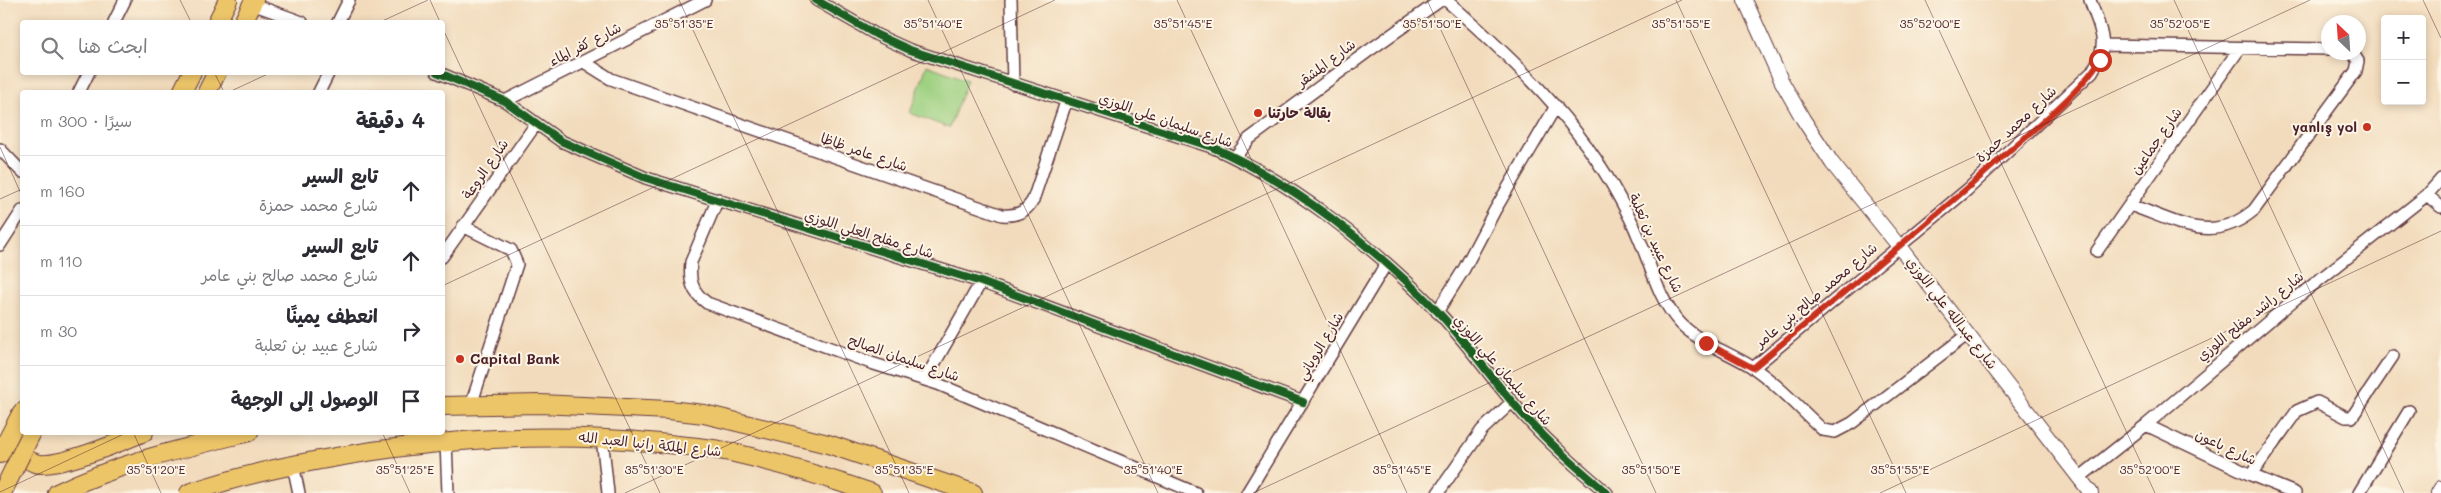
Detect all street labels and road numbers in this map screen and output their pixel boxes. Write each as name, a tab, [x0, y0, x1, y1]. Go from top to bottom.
street label: شارع كفر الماء	[545, 17, 625, 71]
street label: شارع المشقر	[1291, 34, 1360, 92]
street label: شارع محمد حمزة	[1971, 81, 2061, 167]
street label: شارع سليمان علي اللوزي	[1095, 88, 1236, 155]
street label: شارع جماعين	[2125, 103, 2187, 179]
street label: شارع عامر ظاظا	[818, 128, 910, 176]
street label: شارع الروعة	[457, 135, 513, 203]
street label: شارع عبيد بن ثعلبة	[1624, 190, 1688, 296]
street label: شارع مفلح العلي اللوزي	[801, 205, 936, 266]
street label: شارع محمد صالح بني عامر	[1750, 238, 1884, 355]
street label: شارع عبدالله علي اللوزي	[1899, 253, 2002, 375]
street label: شارع راشد مفلح اللوزي	[2192, 267, 2308, 366]
street label: شارع الروياني	[1292, 308, 1351, 385]
street label: شارع سليمان علي اللوزي	[1447, 310, 1557, 432]
street label: شارع سليمان الصالح	[846, 330, 962, 386]
street label: شارع باعون	[2192, 424, 2260, 470]
street label: شارع الملكة رانيا العبد الله	[578, 427, 722, 461]

